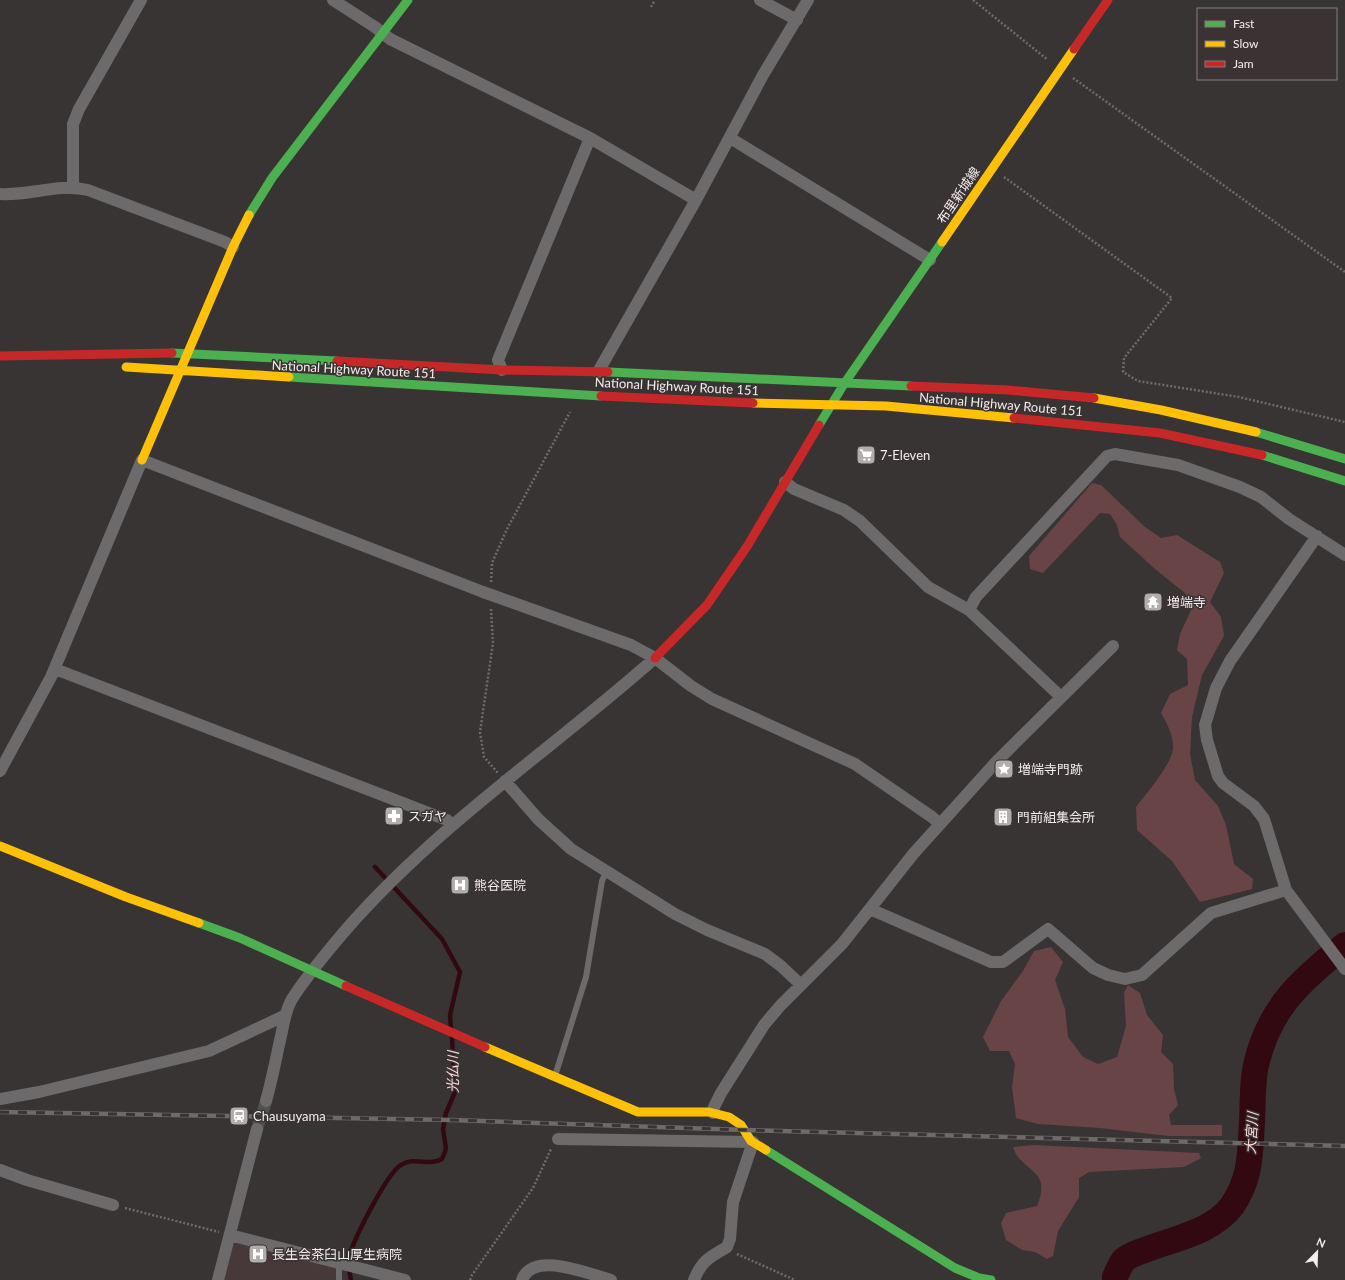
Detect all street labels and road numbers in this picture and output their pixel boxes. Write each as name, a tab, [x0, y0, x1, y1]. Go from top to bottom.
street label: 布里新城線	[933, 164, 983, 226]
street label: National Highway Route 151	[271, 357, 437, 381]
street label: National Highway Route 151	[594, 374, 760, 398]
street label: National Highway Route 151	[918, 389, 1084, 419]

